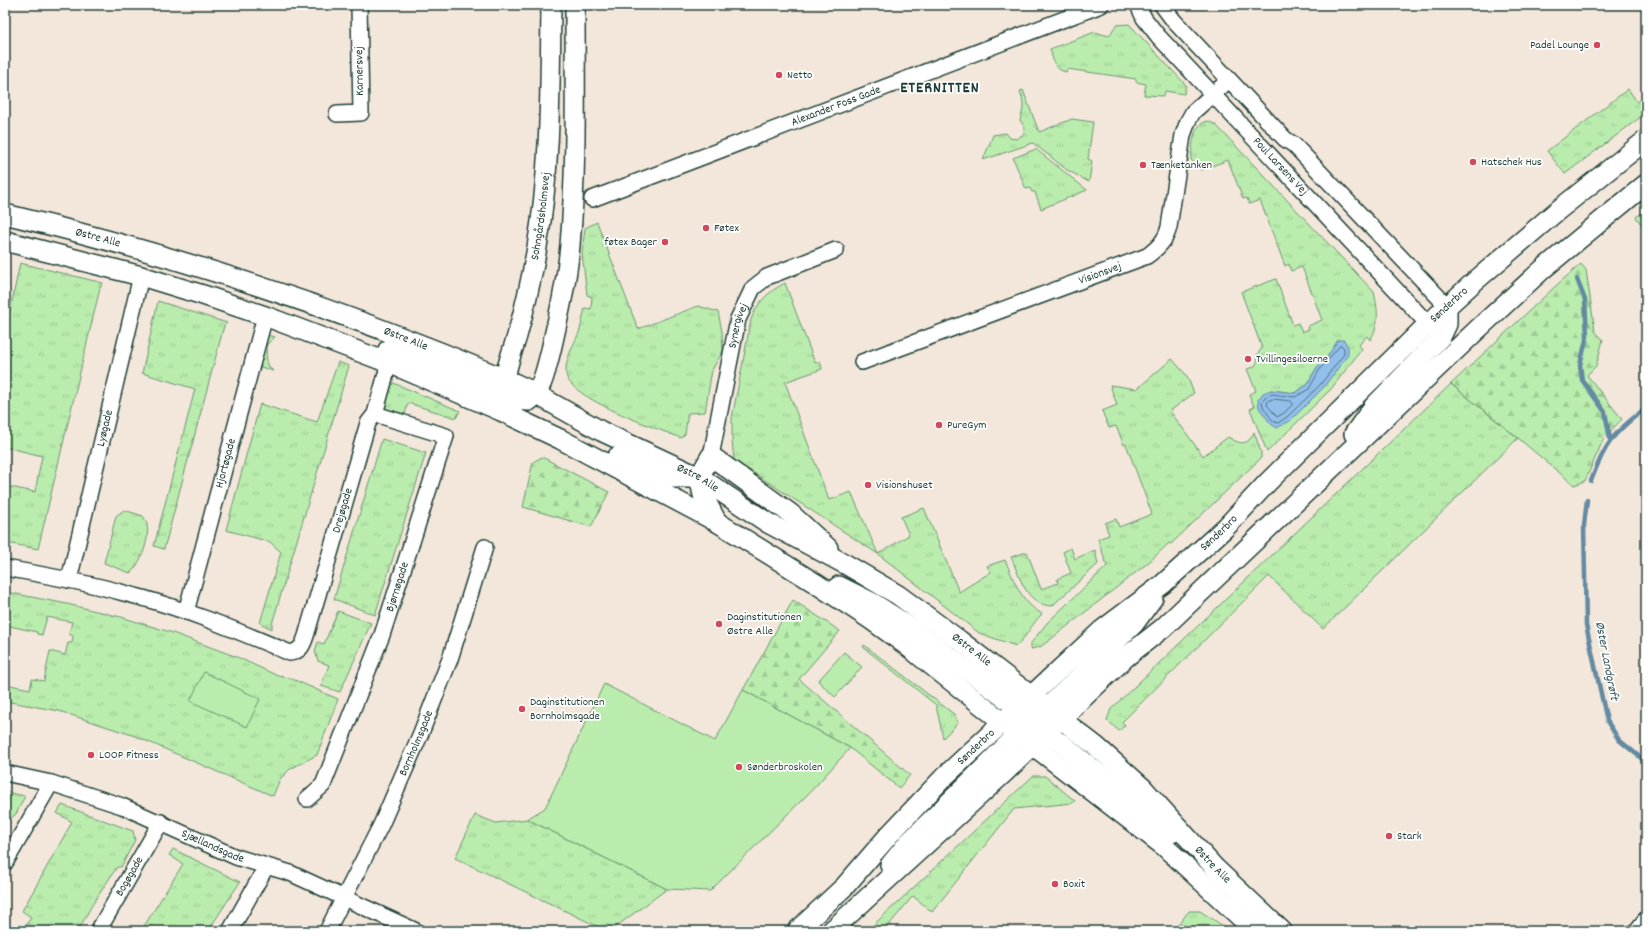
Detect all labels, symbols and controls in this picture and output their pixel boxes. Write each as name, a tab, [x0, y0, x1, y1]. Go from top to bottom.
place label: Padel Lounge	[1530, 37, 1589, 54]
marker: Padel Lounge	[1592, 40, 1602, 50]
street label: Karnersvej	[351, 46, 369, 96]
place label: Netto	[787, 67, 812, 84]
marker: Netto	[774, 70, 784, 80]
district label: ETERNITTEN	[900, 77, 980, 100]
street label: Alexander Foss Gade	[789, 81, 883, 131]
street label: Poul Larsens Vej	[1249, 133, 1312, 199]
place label: Hatschek Hus	[1481, 154, 1542, 171]
place label: Tænketanken	[1151, 157, 1212, 174]
marker: Hatschek Hus	[1468, 157, 1478, 167]
marker: Tænketanken	[1138, 160, 1148, 170]
street label: Sohngårdsholmsvej	[526, 172, 555, 262]
place label: Føtex	[714, 220, 739, 237]
marker: Føtex	[701, 223, 711, 233]
street label: Østre Alle	[74, 224, 123, 252]
place label: føtex Bager	[604, 234, 658, 251]
marker: føtex Bager	[660, 237, 670, 247]
street label: Visionsvej	[1076, 258, 1124, 289]
street label: Sønderbro	[1426, 283, 1472, 327]
street label: Synergivej	[724, 300, 753, 350]
street label: Østre Alle	[381, 322, 430, 355]
place label: Tvillingesiloerne	[1256, 351, 1328, 368]
marker: Tvillingesiloerne	[1243, 354, 1253, 364]
street label: Lyøgade	[92, 408, 117, 448]
place label: PureGym	[947, 417, 987, 434]
marker: PureGym	[934, 420, 944, 430]
street label: Hjortøgade	[211, 437, 240, 490]
street label: Østre Alle	[674, 459, 722, 496]
place label: Visionshuset	[876, 477, 933, 494]
marker: Visionshuset	[863, 480, 873, 490]
street label: Drejøgade	[328, 486, 357, 535]
street label: Sønderbro	[1196, 511, 1242, 555]
street label: Bjørnøgade	[382, 560, 413, 614]
place label: Daginstitutionen Østre Alle	[727, 609, 802, 640]
marker: Daginstitutionen Østre Alle	[714, 619, 724, 629]
water label: Øster Landgrøft	[1589, 620, 1623, 703]
street label: Østre Alle	[948, 629, 995, 671]
place label: Daginstitutionen Bornholmsgade	[530, 694, 605, 725]
marker: Daginstitutionen Bornholmsgade	[517, 704, 527, 714]
street label: Bornholmsgade	[395, 708, 438, 779]
street label: Sønderbro	[953, 725, 999, 769]
place label: LOOP Fitness	[99, 747, 159, 764]
marker: LOOP Fitness	[86, 750, 96, 760]
place label: Sønderbroskolen	[747, 759, 823, 776]
marker: Sønderbroskolen	[734, 762, 744, 772]
street label: Sjællandsgade	[179, 825, 246, 867]
place label: Stark	[1397, 828, 1422, 845]
marker: Stark	[1384, 831, 1394, 841]
street label: Østre Alle	[1191, 842, 1235, 887]
street label: Bogøgade	[111, 853, 148, 900]
place label: Boxit	[1063, 876, 1086, 893]
marker: Boxit	[1050, 879, 1060, 889]

